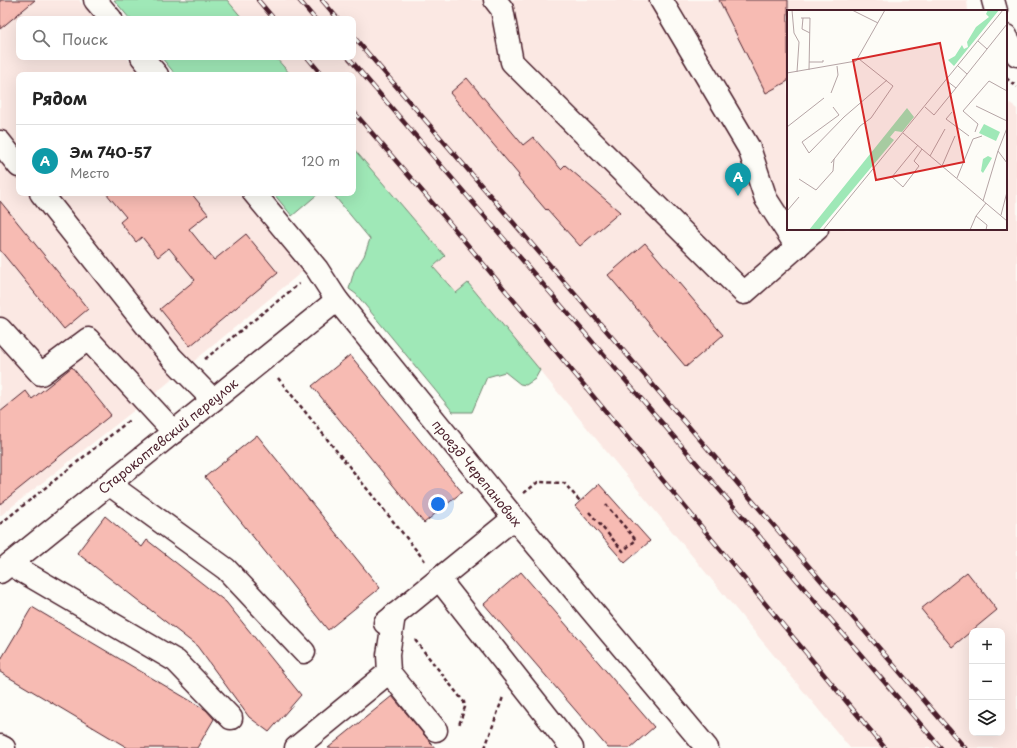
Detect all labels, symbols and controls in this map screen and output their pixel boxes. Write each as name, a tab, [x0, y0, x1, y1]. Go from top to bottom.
inset map	[787, 10, 1007, 230]
search box	[16, 16, 356, 60]
icon: search	[30, 27, 52, 49]
text: Поиск	[62, 27, 108, 50]
text: Рядом	[32, 85, 87, 111]
text: Эм 740-57	[70, 140, 152, 163]
text: A	[40, 151, 50, 170]
text: 120 m	[301, 151, 340, 170]
text: Место	[70, 163, 110, 182]
pin: A	[725, 163, 751, 196]
street label: Старокоптевский переулок	[94, 373, 242, 498]
street label: проезд Черепановых	[428, 415, 527, 531]
your location	[428, 494, 448, 514]
map controls	[969, 628, 1005, 736]
button: +	[969, 628, 1005, 664]
button: −	[969, 664, 1005, 700]
button: layers	[969, 700, 1005, 736]

